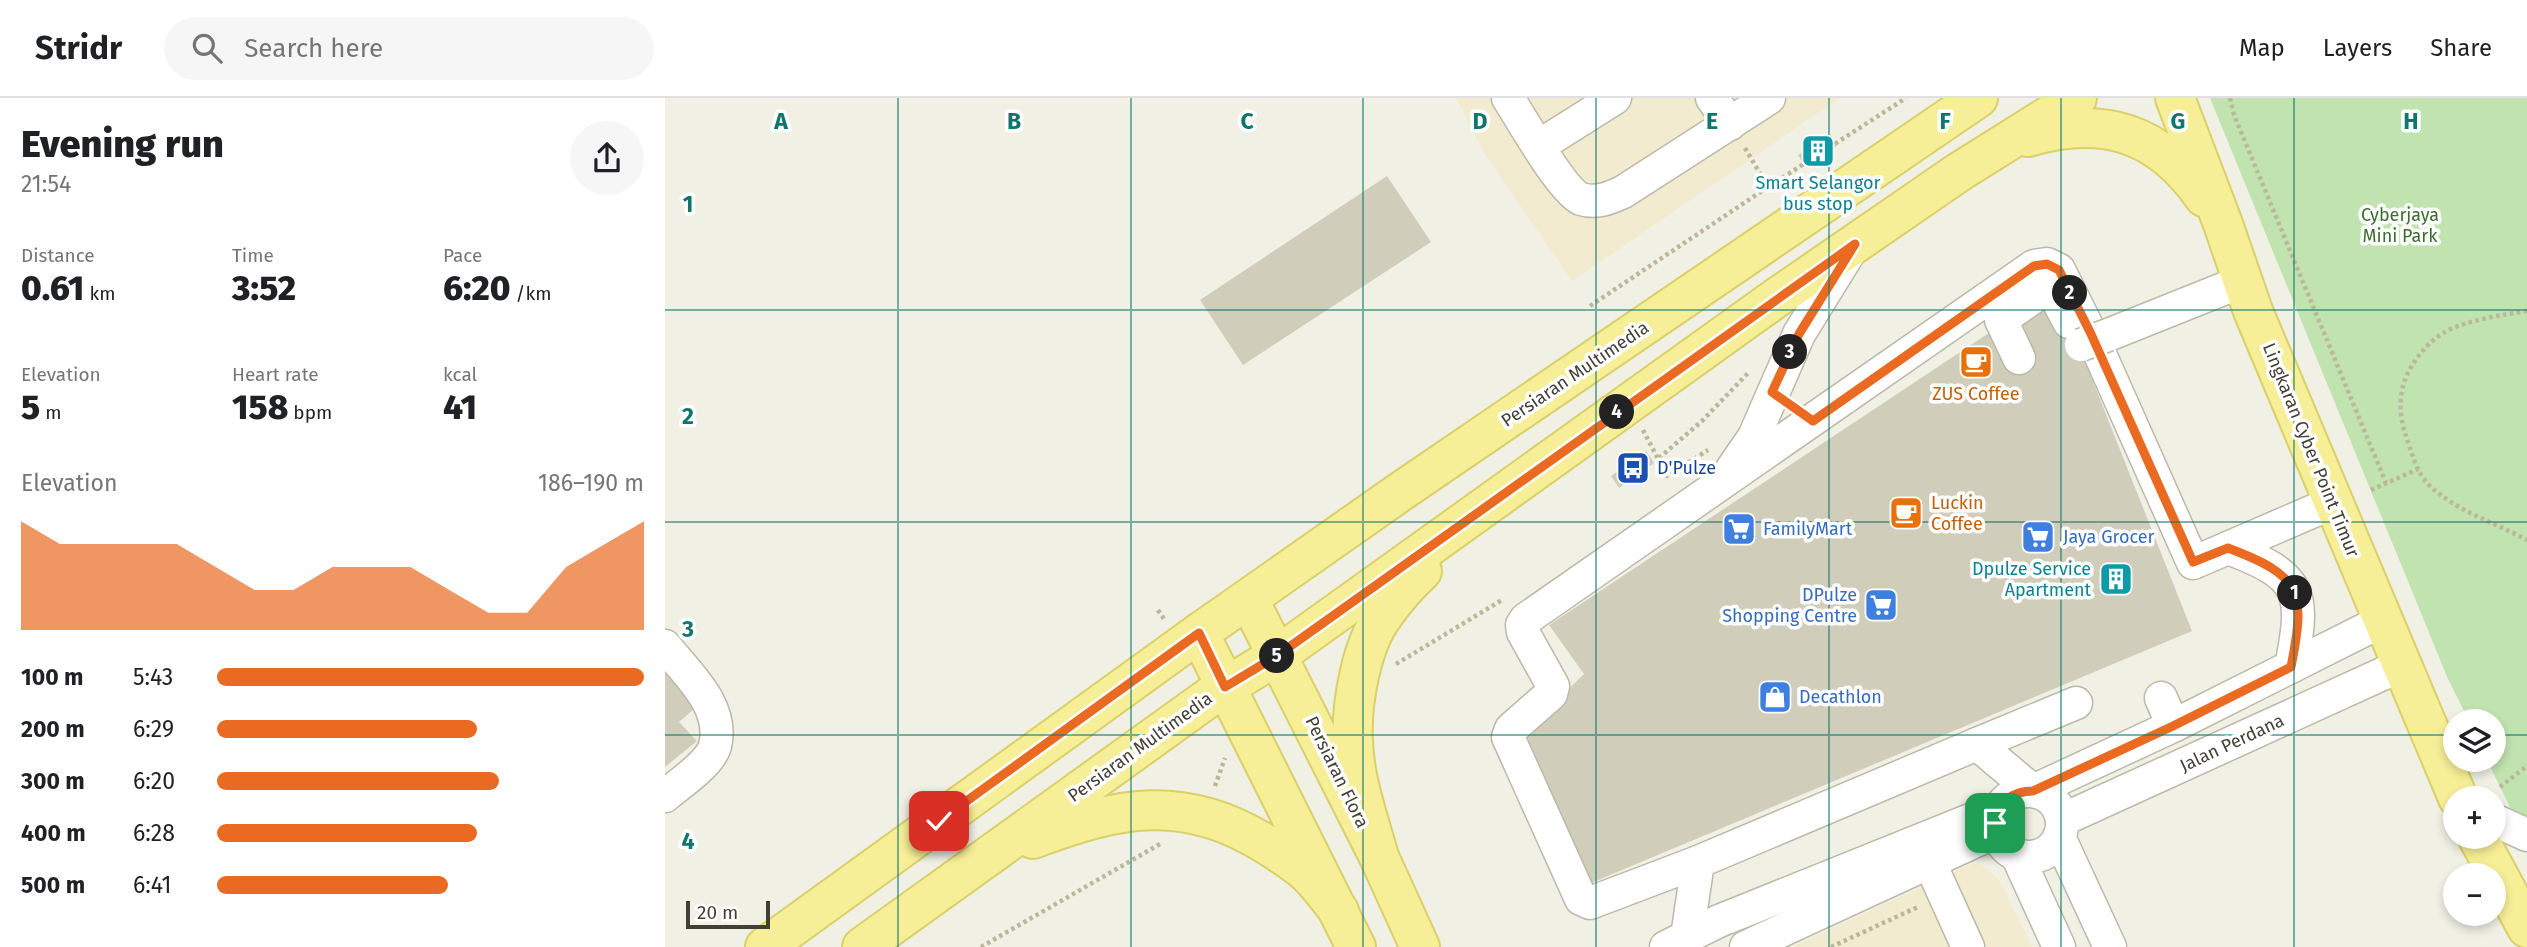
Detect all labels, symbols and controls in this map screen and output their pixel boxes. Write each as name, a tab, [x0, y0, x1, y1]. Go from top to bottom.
search box	[164, 17, 654, 80]
text: Stridr	[35, 28, 122, 68]
icon: search	[188, 29, 226, 67]
text: Search here	[244, 33, 383, 64]
text: Map	[2239, 34, 2285, 62]
text: Layers	[2323, 34, 2392, 62]
text: Share	[2430, 34, 2492, 62]
text: A	[773, 107, 788, 135]
text: B	[1007, 107, 1021, 135]
text: C	[1240, 107, 1254, 135]
text: D	[1473, 107, 1488, 135]
text: E	[1706, 107, 1718, 135]
text: F	[1939, 107, 1951, 135]
text: G	[2171, 107, 2185, 135]
text: H	[2403, 107, 2419, 135]
text: Evening run	[21, 121, 224, 167]
button: share	[570, 121, 644, 195]
building icon: Smart Selangor bus stop	[1799, 132, 1837, 170]
text: 21:54	[21, 170, 71, 198]
place label: Smart Selangor bus stop	[1756, 172, 1881, 215]
text: 1	[683, 190, 693, 218]
park label: Cyberjaya Mini Park	[2361, 204, 2439, 247]
text: Distance	[21, 244, 95, 267]
text: Time	[232, 244, 274, 267]
text: Pace	[443, 244, 482, 267]
text: 0.61	[21, 267, 84, 309]
text: 3:52	[232, 267, 296, 309]
text: 6:20	[443, 267, 511, 309]
pin: 2	[2053, 276, 2087, 310]
text: 2	[2065, 281, 2074, 304]
text: km	[84, 282, 115, 305]
text: /km	[511, 282, 552, 305]
street label: Persiaran Multimedia	[1497, 316, 1653, 432]
pin: 3	[1773, 334, 1807, 370]
text: 3	[1785, 340, 1794, 363]
street label: Lingkaran Cyber Point Timur	[2258, 340, 2364, 560]
cafe icon: ZUS Coffee	[1957, 343, 1995, 381]
text: Elevation	[21, 363, 101, 386]
text: Heart rate	[232, 363, 319, 386]
text: kcal	[443, 363, 477, 386]
place label: ZUS Coffee	[1932, 383, 2020, 405]
text: 5	[21, 386, 40, 428]
text: 158	[232, 386, 288, 428]
text: 41	[443, 386, 477, 428]
pin: 4	[1599, 394, 1635, 430]
text: 4	[1611, 400, 1622, 423]
text: m	[40, 401, 61, 424]
text: bpm	[288, 401, 332, 424]
text: 2	[682, 402, 694, 430]
bus stop icon: D'Pulze	[1614, 449, 1652, 487]
place label: D'Pulze	[1657, 457, 1716, 479]
text: Elevation	[21, 469, 117, 497]
text: 186–190 m	[538, 469, 644, 497]
place label: Luckin Coffee	[1931, 492, 1984, 535]
cafe icon: Luckin Coffee	[1887, 494, 1925, 532]
supermarket icon: FamilyMart	[1720, 510, 1758, 548]
place label: FamilyMart	[1763, 518, 1853, 540]
supermarket icon: Jaya Grocer	[2019, 518, 2057, 556]
place label: Jaya Grocer	[2063, 526, 2154, 548]
place label: Dpulze Service Apartment	[1972, 558, 2091, 601]
building icon: Dpulze Service Apartment	[2097, 560, 2135, 598]
pin: 1	[2277, 575, 2313, 610]
text: 1	[2290, 581, 2299, 604]
place label: DPulze Shopping Centre	[1722, 584, 1857, 627]
supermarket icon: DPulze Shopping Centre	[1862, 586, 1900, 624]
text: 3	[681, 615, 694, 643]
pin: 5	[1259, 638, 1295, 674]
text: 5	[1271, 644, 1282, 667]
text: 100 m	[21, 663, 83, 691]
text: 5:43	[133, 663, 173, 691]
shop icon: Decathlon	[1756, 678, 1794, 716]
place label: Decathlon	[1799, 686, 1882, 708]
street label: Persiaran Multimedia	[1063, 687, 1217, 807]
street label: Jalan Perdana	[2176, 709, 2288, 777]
map controls	[2443, 709, 2506, 926]
button: layers	[2443, 709, 2506, 772]
street label: Persiaran Flora	[1300, 713, 1374, 831]
text: 200 m	[21, 715, 85, 743]
text: 6:29	[133, 715, 174, 743]
text: 300 m	[21, 767, 85, 795]
text: 6:20	[133, 767, 175, 795]
button: +	[2443, 786, 2506, 849]
pin	[909, 791, 969, 851]
pin	[1965, 793, 2025, 853]
icon: check	[920, 802, 958, 840]
icon: arrive	[1976, 804, 2014, 842]
text: 400 m	[21, 819, 86, 847]
text: 6:28	[133, 819, 175, 847]
text: 4	[682, 827, 695, 855]
button: −	[2443, 863, 2506, 926]
text: 500 m	[21, 871, 85, 899]
text: 6:41	[133, 871, 172, 899]
scale bar	[686, 898, 770, 930]
text: 20 m	[697, 901, 738, 924]

